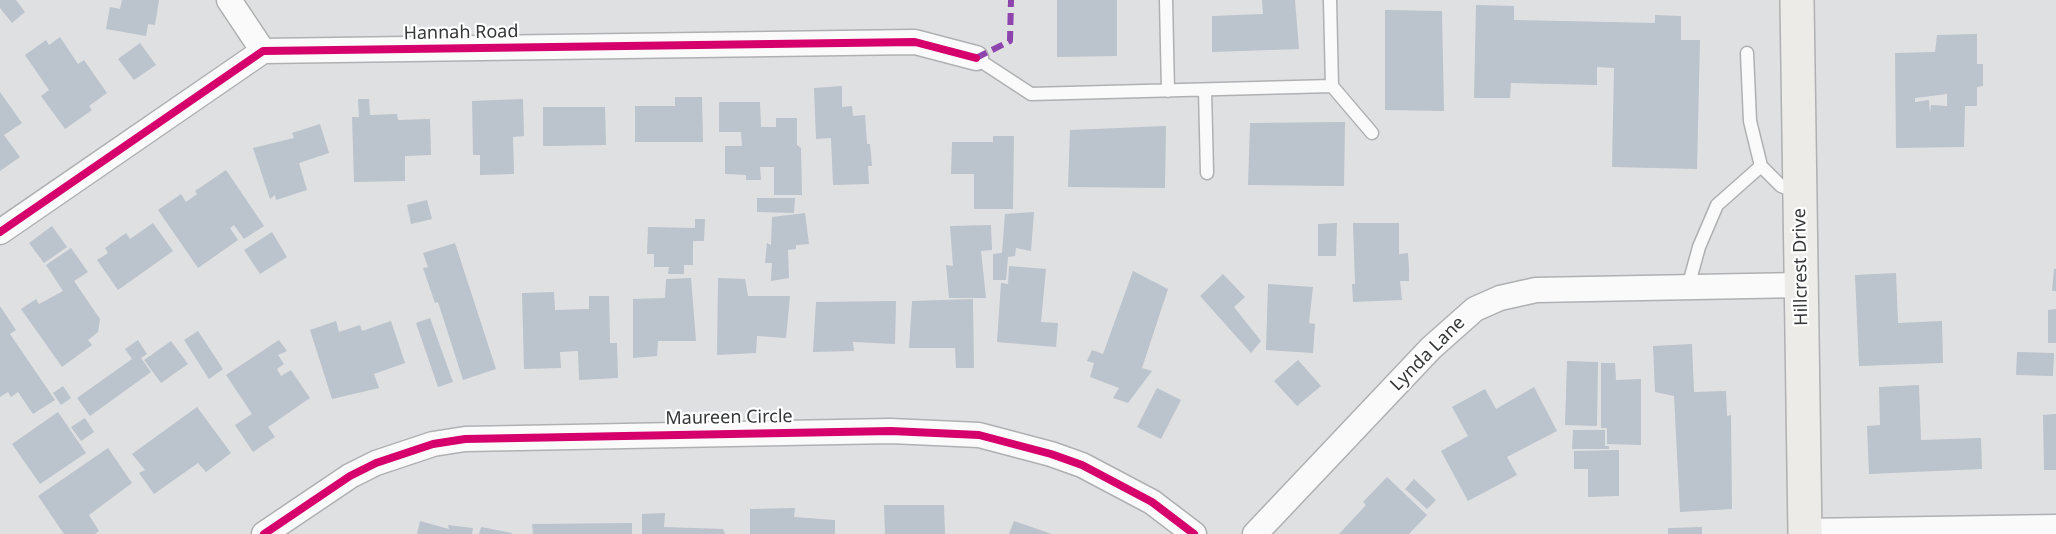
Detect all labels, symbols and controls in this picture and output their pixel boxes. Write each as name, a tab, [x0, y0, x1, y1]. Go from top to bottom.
street label: Hannah Road	[403, 21, 519, 45]
street label: Hillcrest Drive	[1789, 208, 1813, 326]
street label: Lynda Lane	[1386, 312, 1470, 396]
street label: Maureen Circle	[665, 406, 793, 430]

